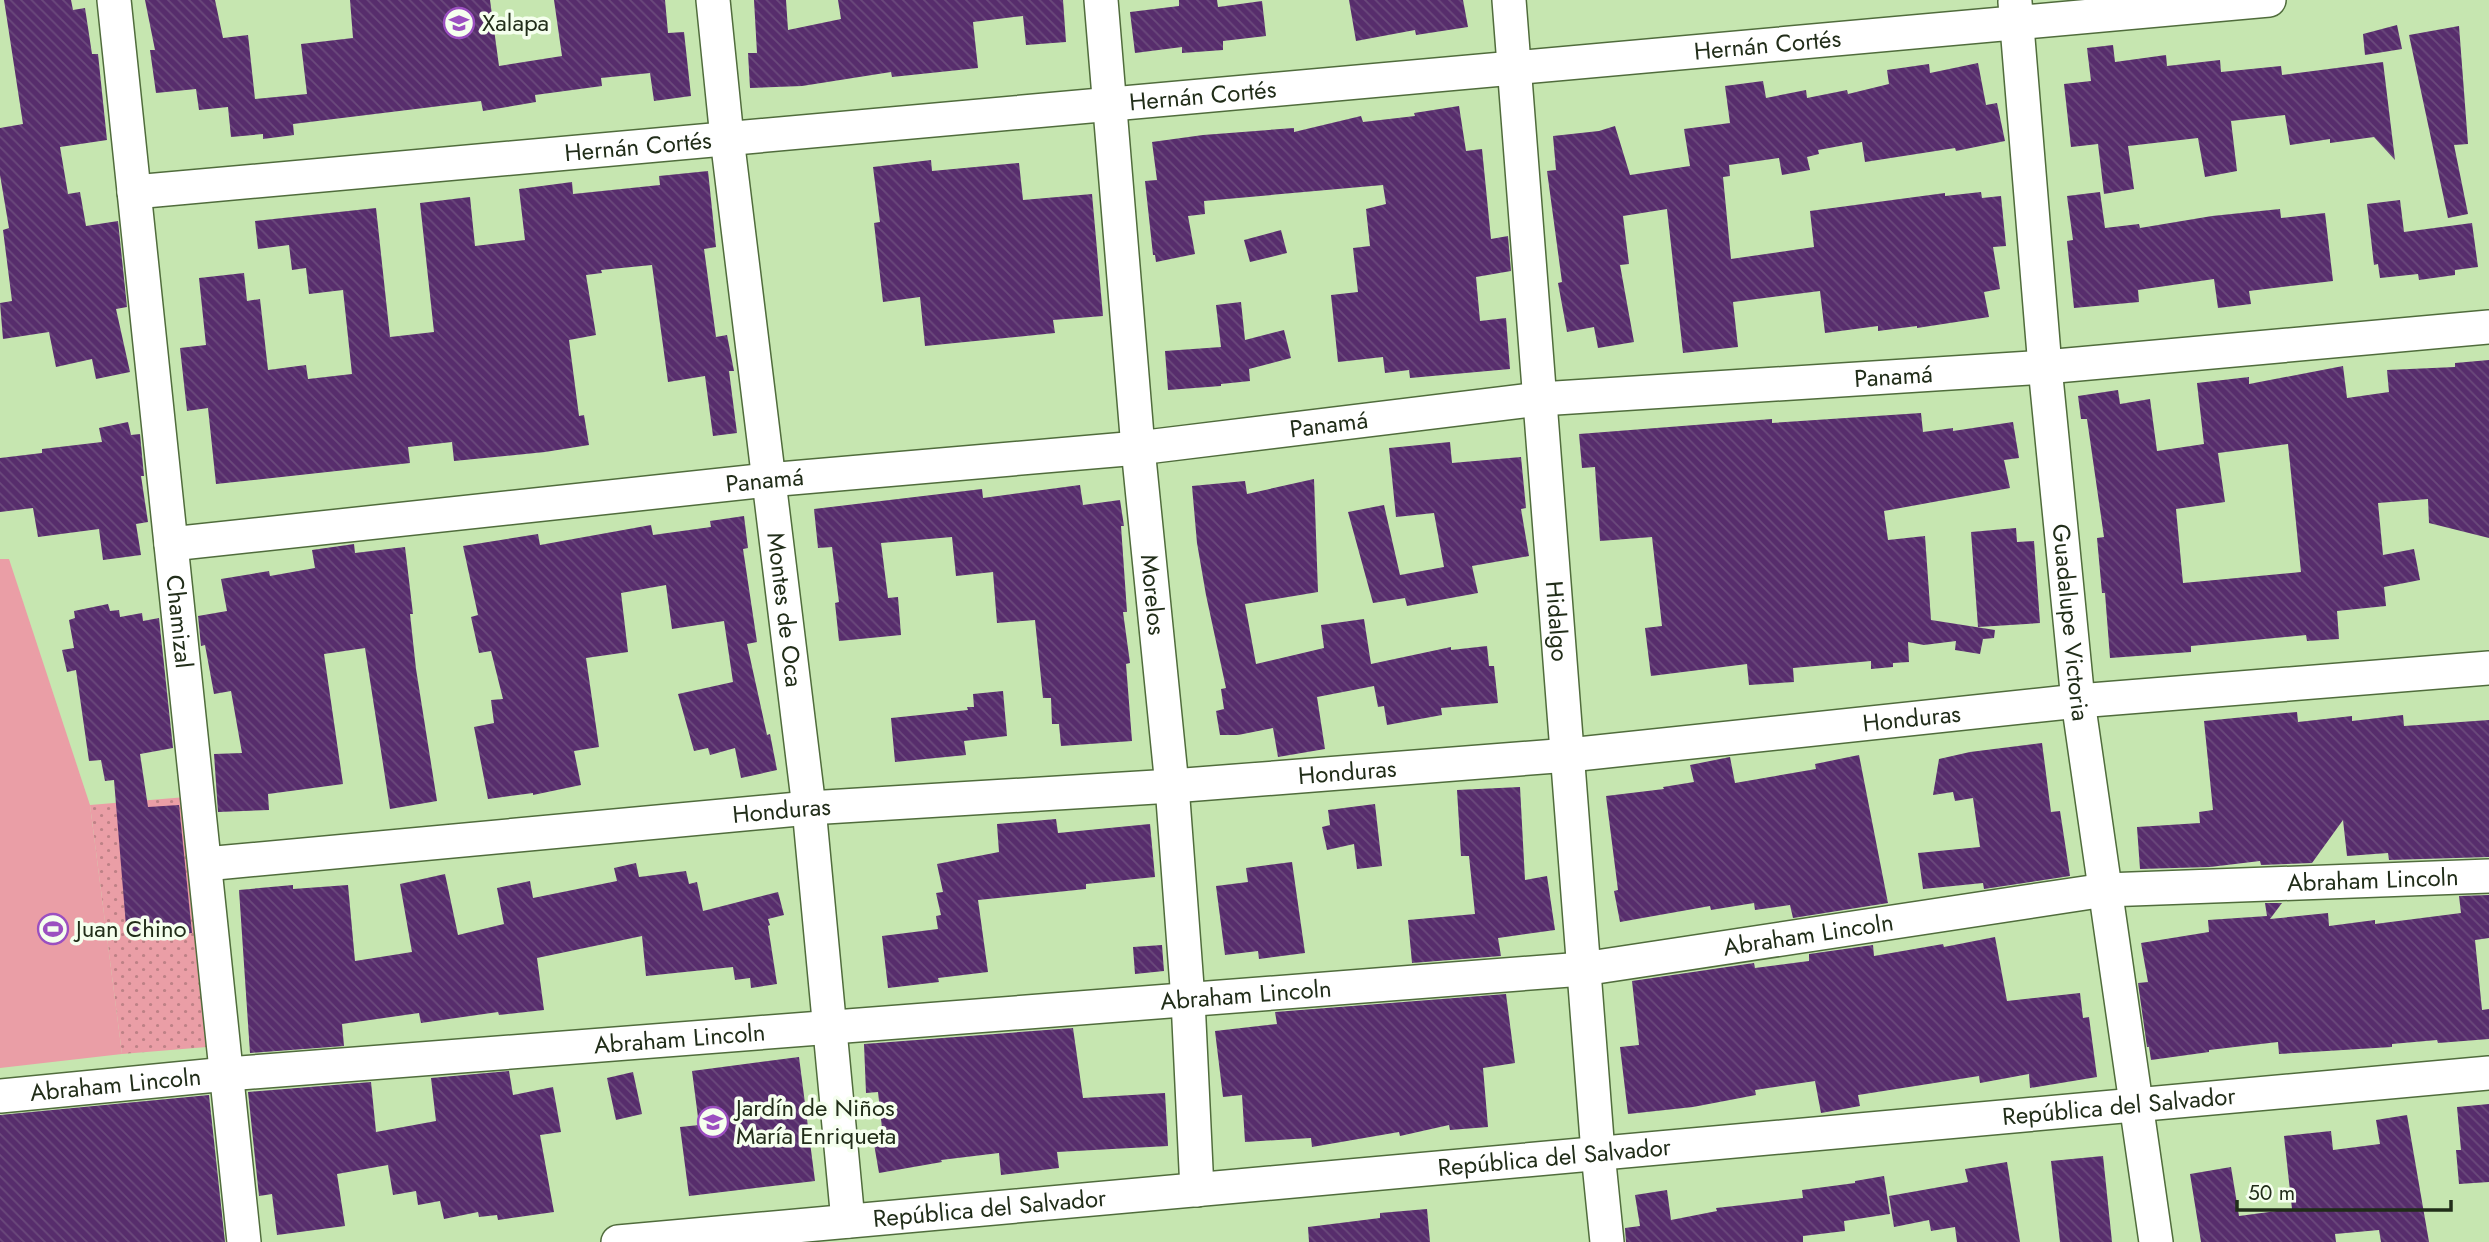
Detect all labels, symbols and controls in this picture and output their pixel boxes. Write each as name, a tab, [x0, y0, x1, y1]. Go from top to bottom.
place label: Xalapa	[482, 5, 549, 40]
school or university icon: Xalapa	[442, 6, 476, 40]
street label: Hernán Cortés	[1692, 21, 1842, 69]
street label: Hernán Cortés	[1128, 71, 1278, 119]
street label: Hernán Cortés	[563, 122, 713, 170]
street label: Panamá	[1853, 356, 1934, 396]
street label: Panamá	[1288, 402, 1370, 446]
street label: Panamá	[724, 459, 805, 501]
street label: Guadalupe Victoria	[2044, 522, 2099, 723]
street label: Montes de Oca	[758, 530, 812, 689]
street label: Morelos	[1132, 553, 1175, 637]
street label: Chamizal	[157, 573, 202, 670]
street label: Hidalgo	[1537, 579, 1578, 663]
street label: Honduras	[1861, 696, 1962, 741]
street label: Honduras	[1297, 751, 1398, 793]
street label: Honduras	[731, 789, 832, 832]
street label: Abraham Lincoln	[2286, 859, 2459, 900]
street label: Abraham Lincoln	[1721, 904, 1896, 965]
place label: Juan Chino	[73, 911, 187, 946]
sports icon: Juan Chino	[36, 912, 70, 946]
street label: Abraham Lincoln	[1159, 971, 1333, 1019]
street label: Abraham Lincoln	[593, 1014, 767, 1063]
street label: Abraham Lincoln	[28, 1059, 203, 1110]
street label: República del Salvador	[2001, 1078, 2238, 1134]
place label: Jardín de Niños María Enriqueta	[733, 1090, 896, 1153]
school or university icon: Jardín de Niños María Enriqueta	[696, 1105, 730, 1139]
street label: República del Salvador	[1436, 1129, 1673, 1185]
scale bar	[2237, 1168, 2450, 1212]
text: 50 m	[2248, 1178, 2295, 1208]
street label: República del Salvador	[871, 1180, 1108, 1236]

